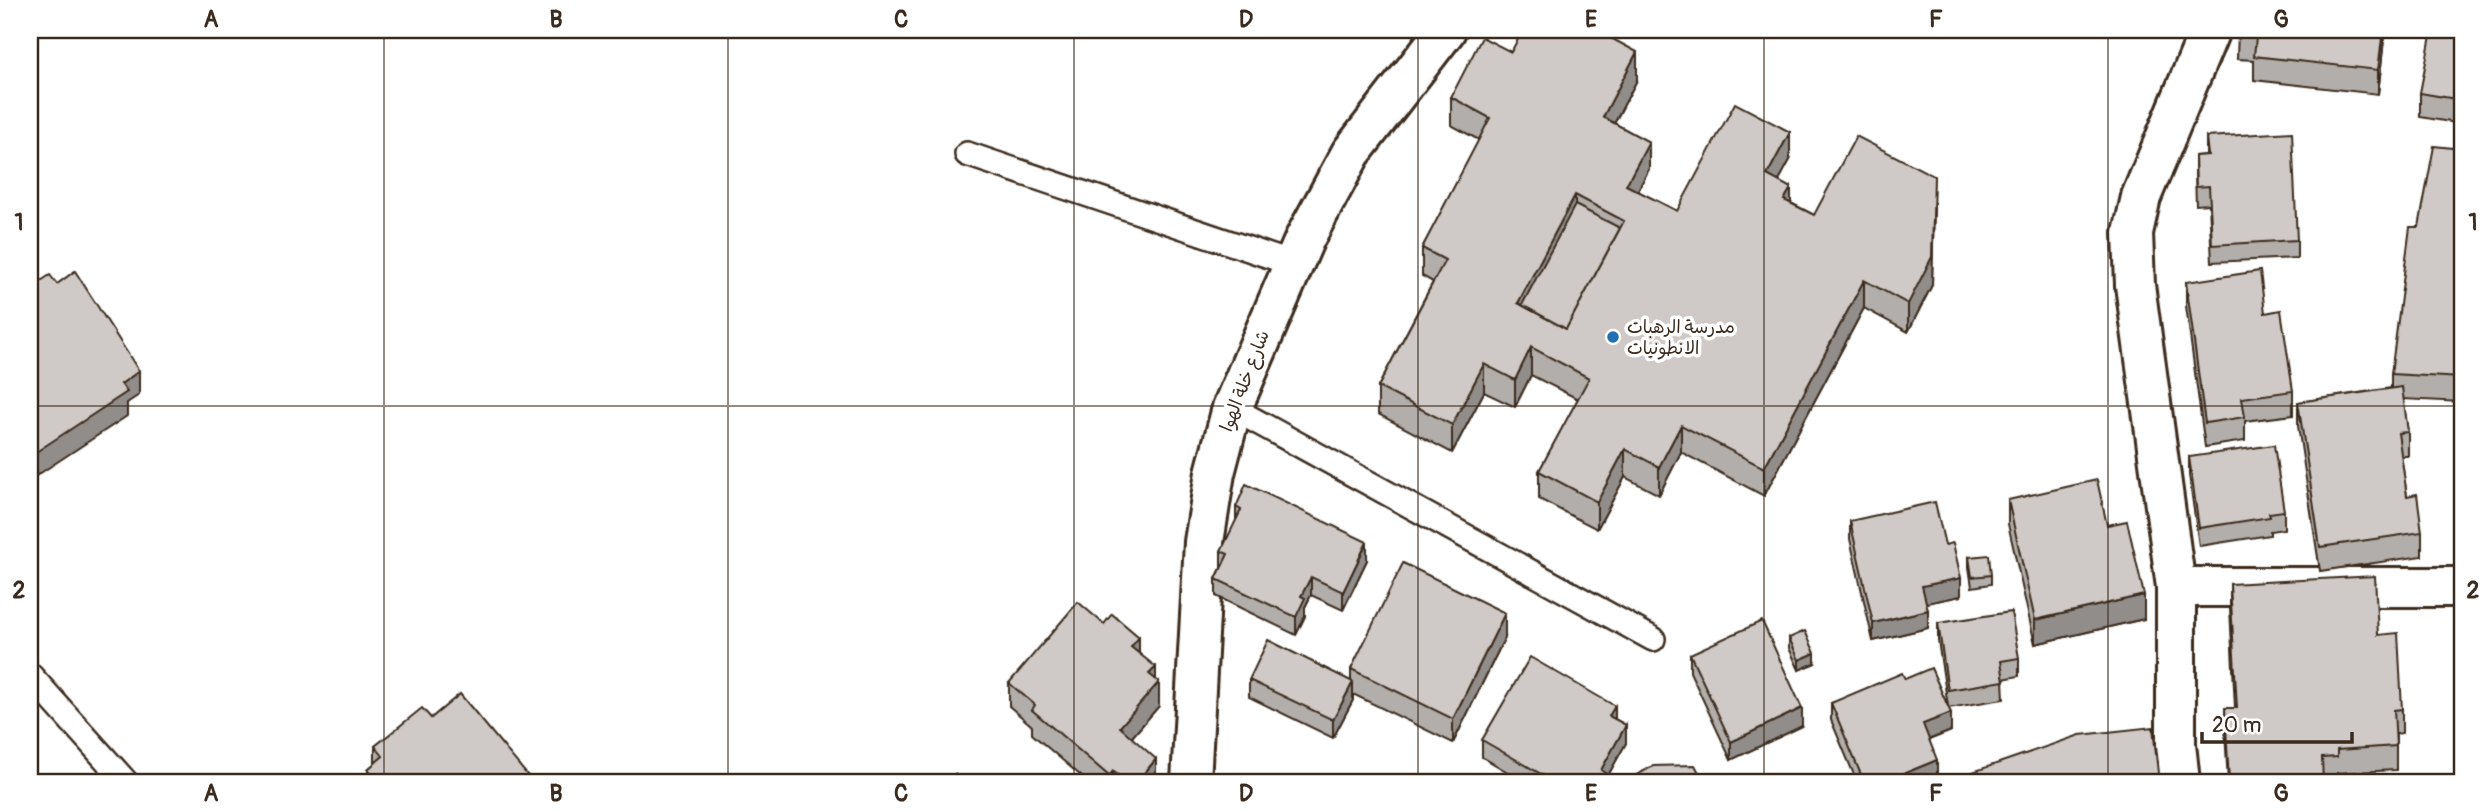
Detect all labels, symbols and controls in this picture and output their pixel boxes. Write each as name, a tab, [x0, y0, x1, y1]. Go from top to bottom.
text: A	[204, 5, 219, 34]
text: B	[549, 5, 563, 34]
text: C	[894, 5, 908, 34]
text: D	[1239, 5, 1253, 34]
text: E	[1585, 5, 1597, 34]
text: F	[1929, 5, 1943, 34]
text: G	[2273, 5, 2289, 34]
text: 1	[15, 208, 24, 237]
text: 1	[2469, 208, 2478, 237]
place label: مدرسة الرهبات الانطونيات	[1627, 316, 1735, 360]
street label: شارع خلة الهوا	[1215, 327, 1275, 435]
marker: مدرسة الرهبات الانطونيات	[1605, 329, 1621, 345]
text: 2	[13, 576, 26, 605]
text: 2	[2467, 576, 2480, 605]
scale bar	[2202, 700, 2352, 744]
text: 20 m	[2212, 712, 2261, 739]
text: A	[204, 779, 219, 808]
text: B	[549, 779, 563, 808]
text: C	[894, 779, 908, 808]
text: D	[1239, 779, 1253, 808]
text: E	[1585, 779, 1597, 808]
text: F	[1929, 779, 1943, 808]
text: G	[2273, 779, 2289, 808]

